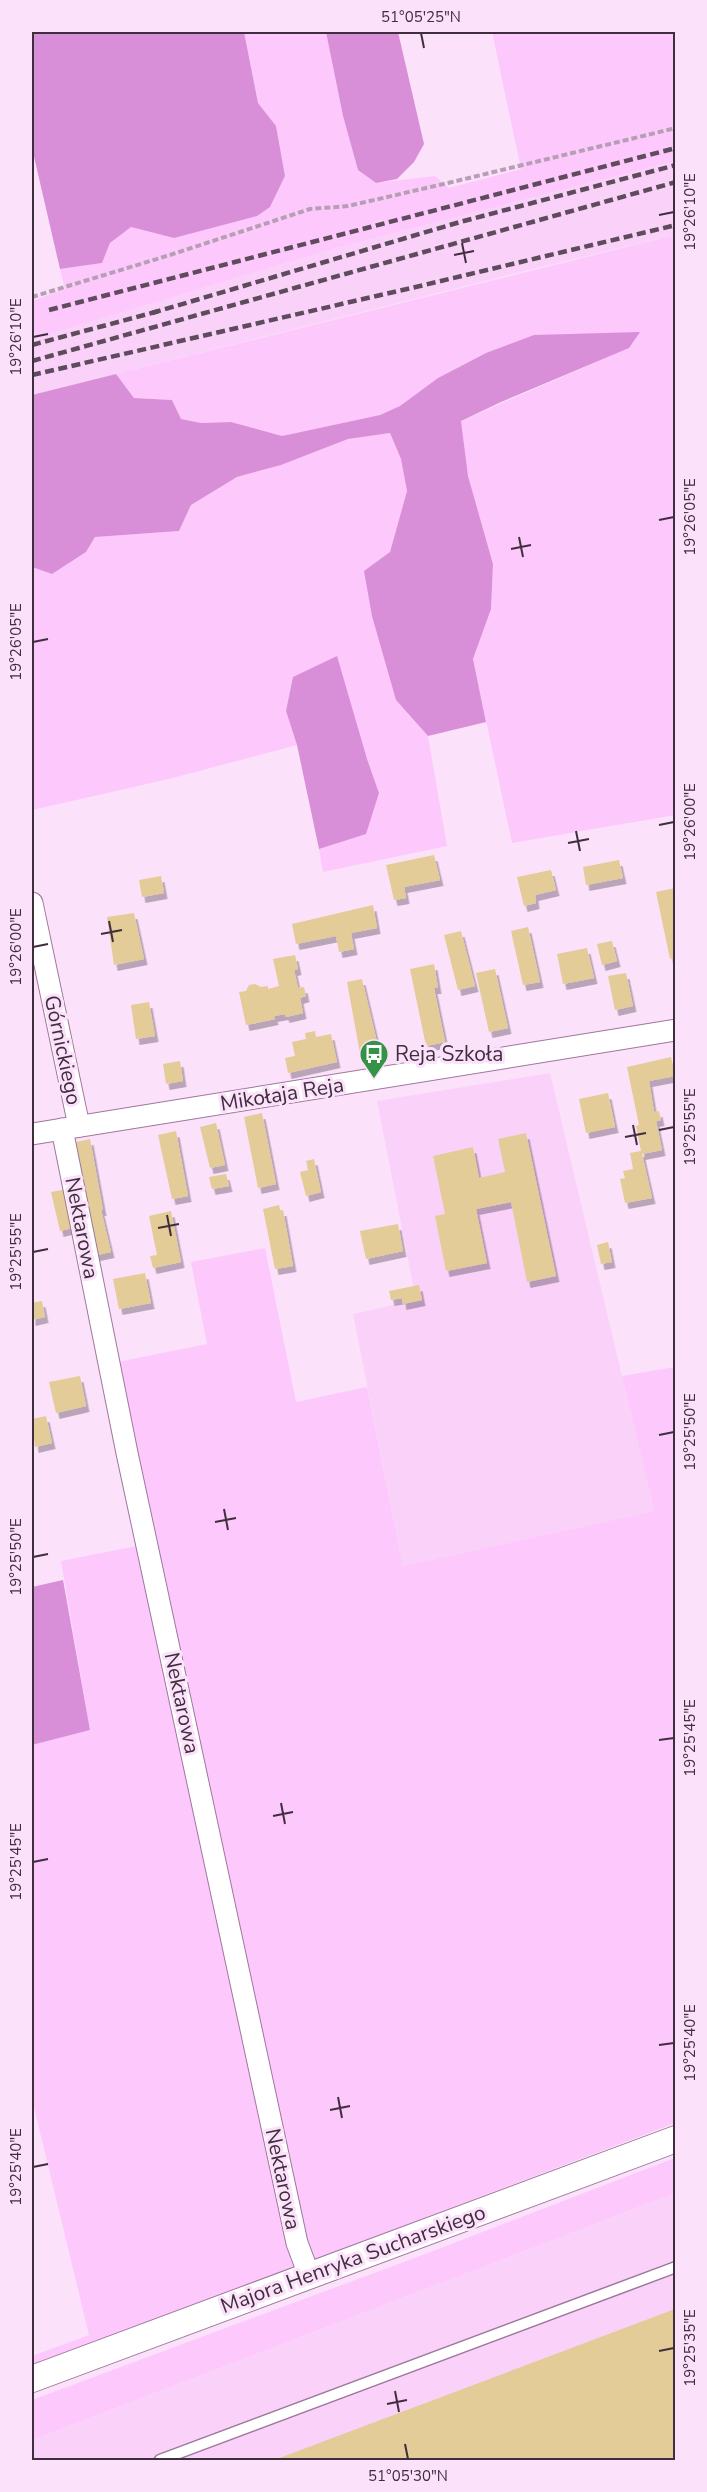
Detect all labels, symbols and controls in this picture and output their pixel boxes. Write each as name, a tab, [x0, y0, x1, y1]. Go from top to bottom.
text: 51°05'25"N	[381, 7, 461, 27]
text: 19°26'10"E	[680, 173, 700, 251]
text: 19°26'10"E	[6, 298, 26, 376]
text: 19°26'05"E	[680, 478, 700, 556]
text: 19°26'05"E	[6, 603, 26, 681]
text: 19°26'00"E	[680, 783, 700, 861]
text: 19°26'00"E	[6, 908, 26, 986]
street label: Górnickiego	[38, 993, 88, 1107]
bus stop icon: Reja Szkoła	[358, 1038, 390, 1080]
place label: Reja Szkoła	[395, 1040, 503, 1068]
street label: Mikołaja Reja	[218, 1070, 346, 1118]
text: 19°25'55"E	[680, 1088, 700, 1166]
street label: Nektarowa	[58, 1175, 106, 1281]
text: 19°25'55"E	[6, 1213, 26, 1291]
text: 19°25'50"E	[680, 1393, 700, 1471]
text: 19°25'50"E	[6, 1518, 26, 1596]
street label: Nektarowa	[158, 1650, 206, 1756]
text: 19°25'45"E	[680, 1699, 700, 1777]
text: 19°25'45"E	[6, 1823, 26, 1901]
text: 19°25'40"E	[680, 2004, 700, 2082]
street label: Nektarowa	[259, 2126, 307, 2232]
text: 19°25'40"E	[6, 2128, 26, 2206]
street label: Majora Henryka Sucharskiego	[217, 2198, 489, 2320]
text: 19°25'35"E	[680, 2309, 700, 2387]
text: 51°05'30"N	[368, 2466, 448, 2486]

